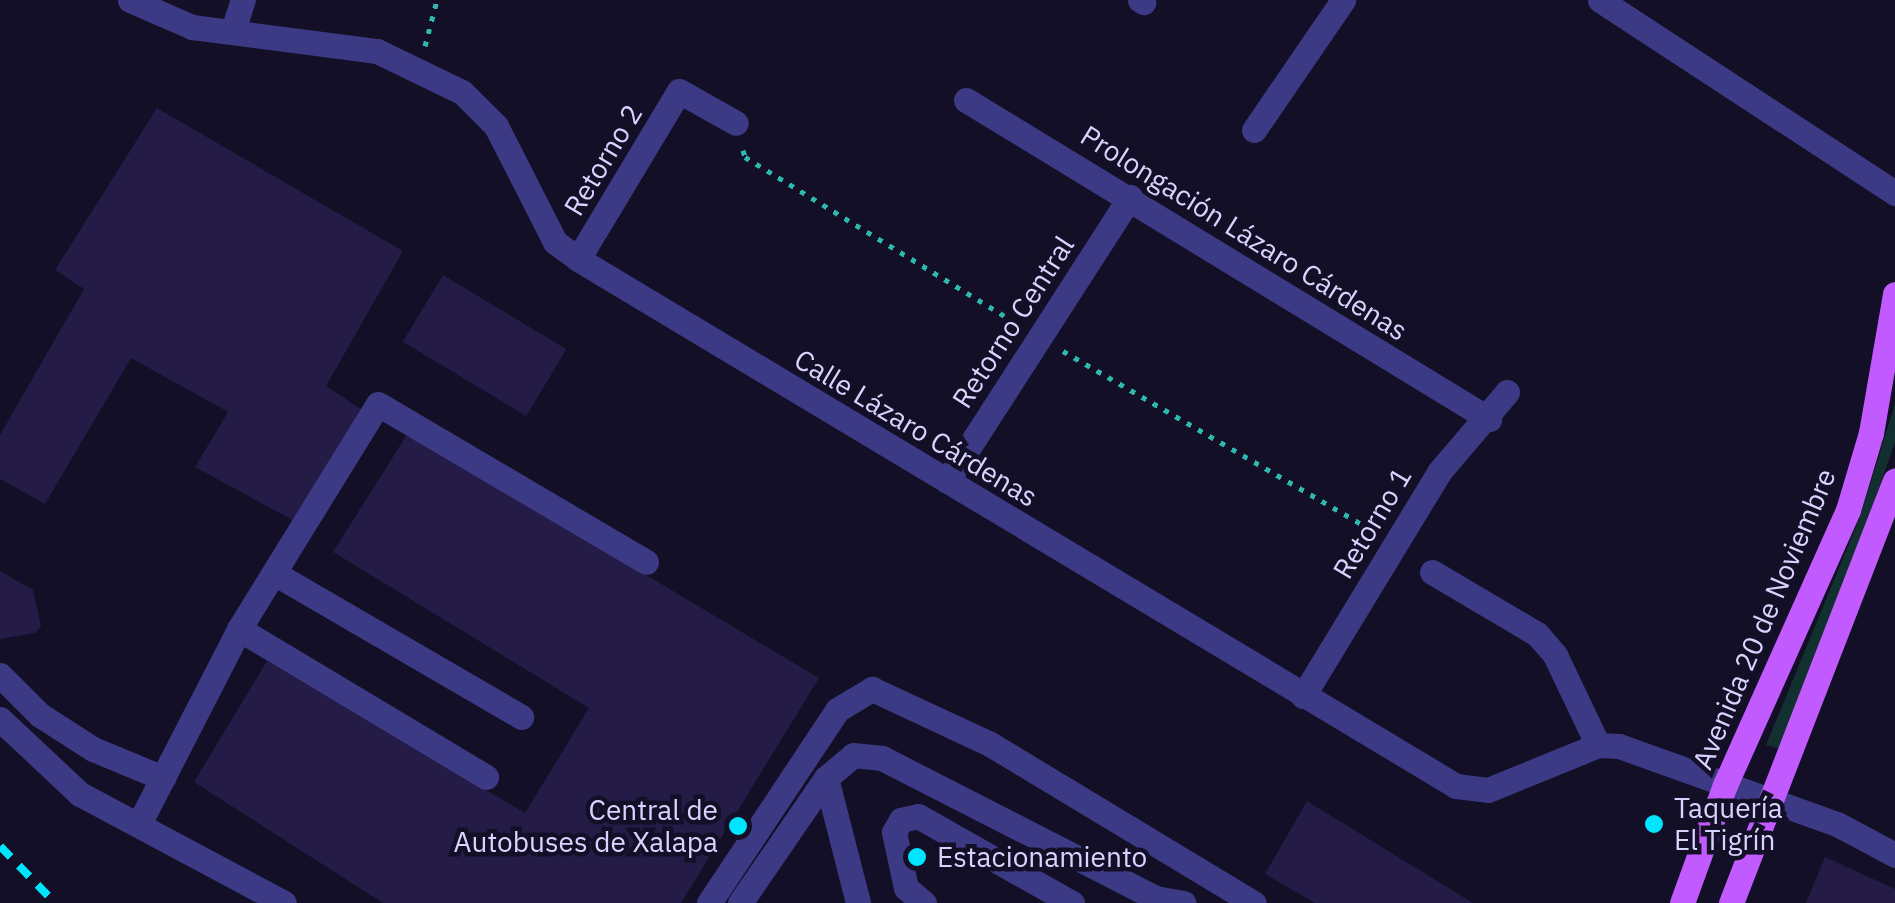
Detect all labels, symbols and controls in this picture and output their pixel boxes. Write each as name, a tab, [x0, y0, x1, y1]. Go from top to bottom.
street label: Retorno 2	[557, 98, 649, 222]
street label: Prolongación Lázaro Cárdenas	[1075, 118, 1413, 348]
street label: Retorno Central	[945, 230, 1081, 414]
street label: Calle Lázaro Cárdenas	[789, 342, 1043, 514]
street label: Retorno 1	[1326, 461, 1418, 585]
street label: Avenida 20 de Noviembre	[1685, 464, 1843, 774]
place label: Taquería El Tigrín	[1674, 791, 1783, 857]
place label: Central de Autobuses de Xalapa	[454, 793, 718, 859]
marker: Taquería El Tigrín	[1643, 813, 1665, 835]
marker: Central de Autobuses de Xalapa	[727, 815, 749, 837]
place label: Estacionamiento	[937, 840, 1147, 874]
marker: Estacionamiento	[906, 846, 928, 868]

